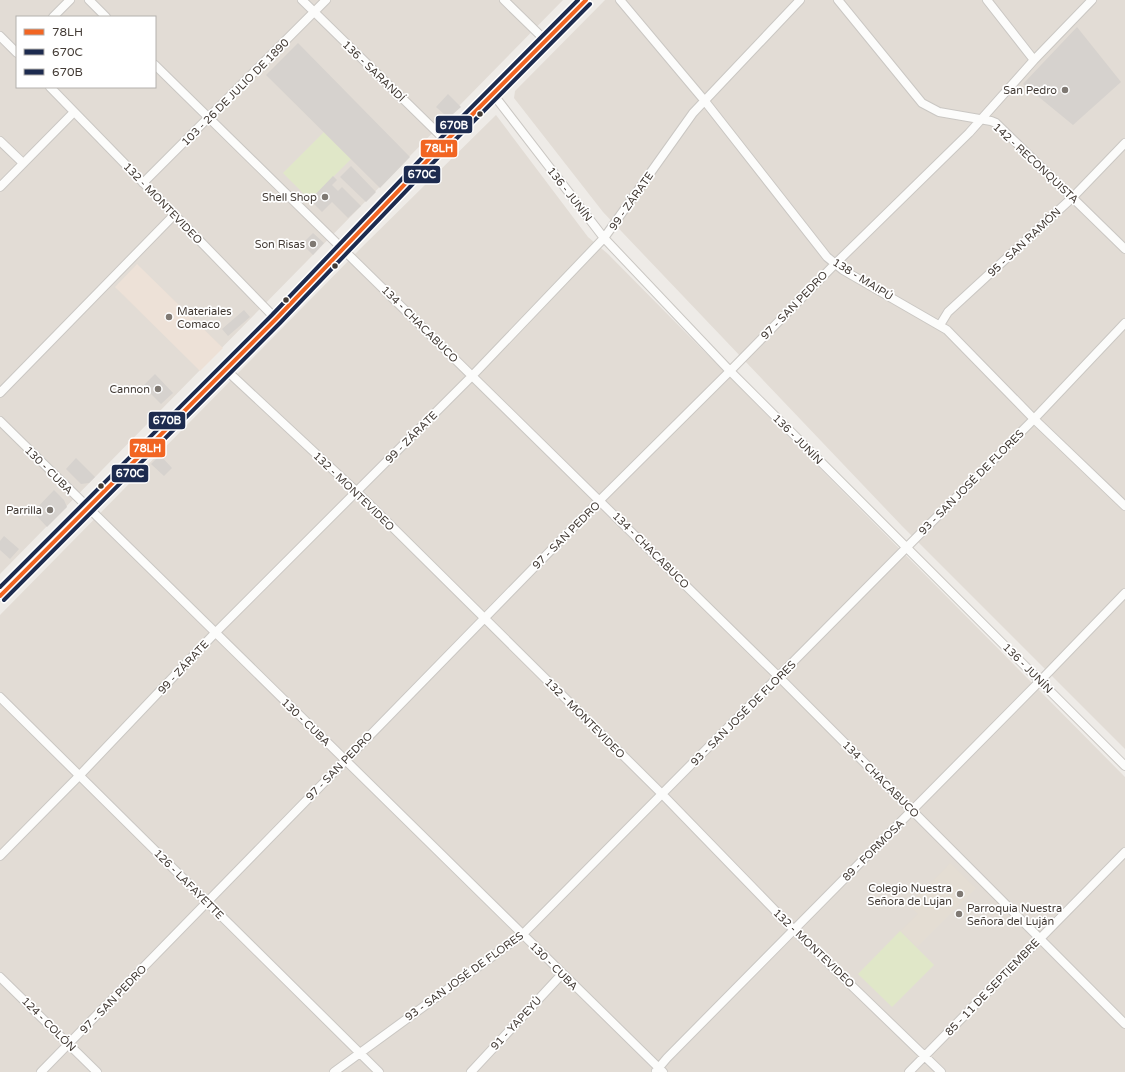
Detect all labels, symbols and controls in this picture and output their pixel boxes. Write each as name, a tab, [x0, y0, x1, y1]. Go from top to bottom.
legend	[16, 16, 156, 88]
text: 78LH	[52, 25, 83, 39]
street label: 103 - 26 DE JULIO DE 1890	[179, 36, 292, 149]
street label: 136 - SARANDÍ	[340, 37, 408, 105]
text: 670C	[52, 45, 83, 59]
text: 670B	[52, 65, 83, 79]
place label: San Pedro	[1003, 84, 1057, 97]
marker: San Pedro	[1060, 85, 1070, 95]
unlabelled marker	[475, 109, 485, 119]
line badge: 670B	[435, 115, 473, 134]
text: 670B	[440, 119, 469, 132]
street label: 142 - RECONQUISTA	[990, 120, 1081, 206]
line badge: 78LH	[420, 139, 458, 158]
text: 78LH	[425, 142, 453, 155]
street label: 132 - MONTEVIDEO	[120, 160, 205, 247]
street label: 136 - JUNÍN	[544, 164, 596, 224]
line badge: 670C	[403, 165, 441, 184]
text: 670C	[408, 168, 437, 181]
street label: 99 - ZÁRATE	[606, 169, 656, 233]
place label: Shell Shop	[262, 191, 317, 204]
marker: Shell Shop	[320, 192, 330, 202]
street label: 95 - SAN RAMÓN	[984, 204, 1064, 280]
place label: Son Risas	[255, 238, 305, 251]
marker: Son Risas	[308, 239, 318, 249]
street label: 138 - MAIPÚ	[830, 255, 896, 303]
unlabelled marker	[330, 261, 340, 271]
street label: 97 - SAN PEDRO	[758, 268, 830, 342]
street label: 134 - CHACABUCO	[379, 283, 461, 365]
unlabelled marker	[281, 295, 291, 305]
place label: Materiales Comaco	[177, 305, 231, 331]
marker: Materiales Comaco	[164, 312, 174, 322]
place label: Cannon	[109, 383, 150, 396]
marker: Cannon	[153, 384, 163, 394]
street label: 99 - ZÁRATE	[382, 408, 440, 466]
line badge: 670B	[148, 411, 186, 430]
street label: 136 - JUNÍN	[770, 411, 826, 467]
text: 670B	[153, 414, 182, 427]
street label: 93 - SAN JOSÉ DE FLORES	[915, 426, 1027, 538]
line badge: 78LH	[129, 438, 166, 458]
text: 78LH	[133, 442, 161, 455]
street label: 130 - CUBA	[22, 444, 75, 497]
street label: 132 - MONTEVIDEO	[310, 449, 397, 534]
line badge: 670C	[111, 464, 149, 483]
text: 670C	[116, 467, 145, 480]
unlabelled marker	[96, 481, 106, 491]
street label: 97 - SAN PEDRO	[530, 499, 603, 572]
place label: Parrilla	[6, 504, 42, 517]
marker: Parrilla	[45, 505, 55, 515]
street label: 134 - CHACABUCO	[610, 509, 692, 591]
street label: 99 - ZÁRATE	[155, 637, 211, 697]
street label: 136 - JUNÍN	[1000, 640, 1056, 696]
street label: 93 - SAN JOSÉ DE FLORES	[687, 657, 799, 769]
street label: 132 - MONTEVIDEO	[542, 676, 627, 761]
street label: 130 - CUBA	[279, 696, 333, 749]
street label: 97 - SAN PEDRO	[303, 729, 375, 803]
street label: 134 - CHACABUCO	[840, 738, 922, 820]
street label: 89 - FORMOSA	[840, 817, 907, 884]
street label: 126 - LAFAYETTE	[151, 847, 226, 922]
place label: Colegio Nuestra Señora de Lujan	[868, 882, 952, 908]
marker: Colegio Nuestra Señora de Lujan	[955, 889, 965, 899]
place label: Parroquia Nuestra Señora del Luján	[967, 902, 1062, 928]
street label: 132 - MONTEVIDEO	[770, 906, 857, 991]
marker: Parroquia Nuestra Señora del Luján	[954, 909, 964, 919]
street label: 93 - SAN JOSÉ DE FLORES	[402, 928, 526, 1024]
street label: 85 - 11 DE SEPTIEMBRE	[943, 936, 1042, 1039]
street label: 130 - CUBA	[527, 940, 580, 993]
street label: 97 - SAN PEDRO	[77, 962, 149, 1036]
street label: 91 - YAPEYÚ	[488, 993, 544, 1053]
street label: 124 - COLÓN	[19, 994, 79, 1054]

